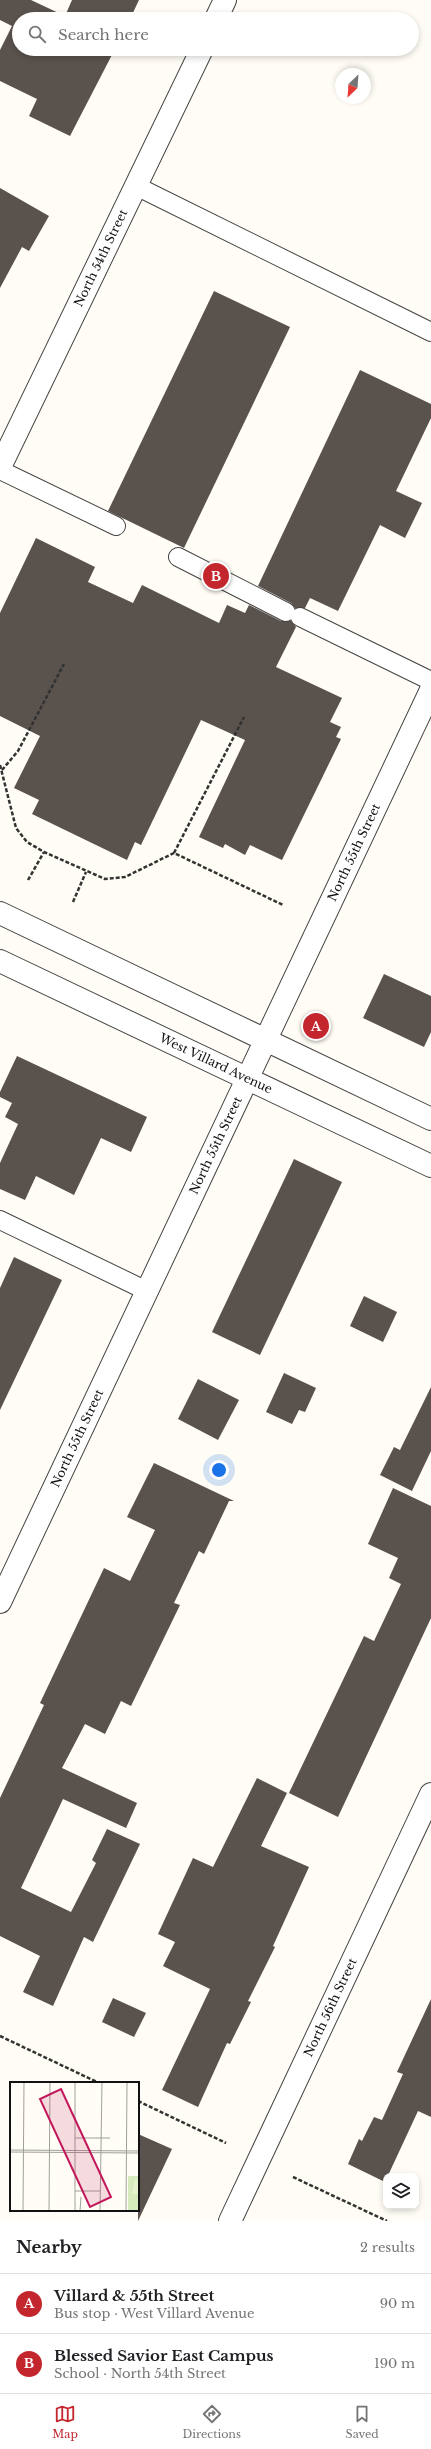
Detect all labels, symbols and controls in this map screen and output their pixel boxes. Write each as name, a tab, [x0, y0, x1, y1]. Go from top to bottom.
search box	[12, 12, 419, 56]
icon: search	[26, 23, 48, 45]
text: Search here	[58, 25, 149, 44]
north arrow	[335, 68, 371, 104]
street label: North 54th Street	[71, 206, 131, 309]
pin: B	[203, 561, 229, 591]
street label: North 55th Street	[324, 801, 383, 904]
pin: A	[303, 1011, 329, 1041]
street label: West Villard Avenue	[156, 1030, 275, 1097]
street label: North 55th Street	[186, 1093, 245, 1197]
street label: North 55th Street	[47, 1386, 107, 1489]
your location	[209, 1460, 229, 1480]
street label: North 56th Street	[300, 1955, 360, 2059]
inset map	[10, 2082, 139, 2211]
map controls	[383, 2173, 419, 2209]
button: layers	[383, 2173, 419, 2209]
text: Nearby	[16, 2237, 82, 2258]
text: 2 results	[360, 2239, 415, 2256]
text: Villard & 55th Street	[54, 2286, 214, 2305]
text: A	[24, 2295, 34, 2312]
text: 90 m	[380, 2295, 415, 2312]
text: Bus stop · West Villard Avenue	[54, 2305, 255, 2322]
text: Blessed Savior East Campus	[54, 2346, 274, 2365]
text: B	[24, 2355, 34, 2372]
text: 190 m	[374, 2355, 415, 2372]
text: School · North 54th Street	[54, 2365, 226, 2382]
tab: Map	[52, 2403, 78, 2441]
tab: Directions	[182, 2403, 241, 2441]
tab: Saved	[346, 2403, 379, 2441]

